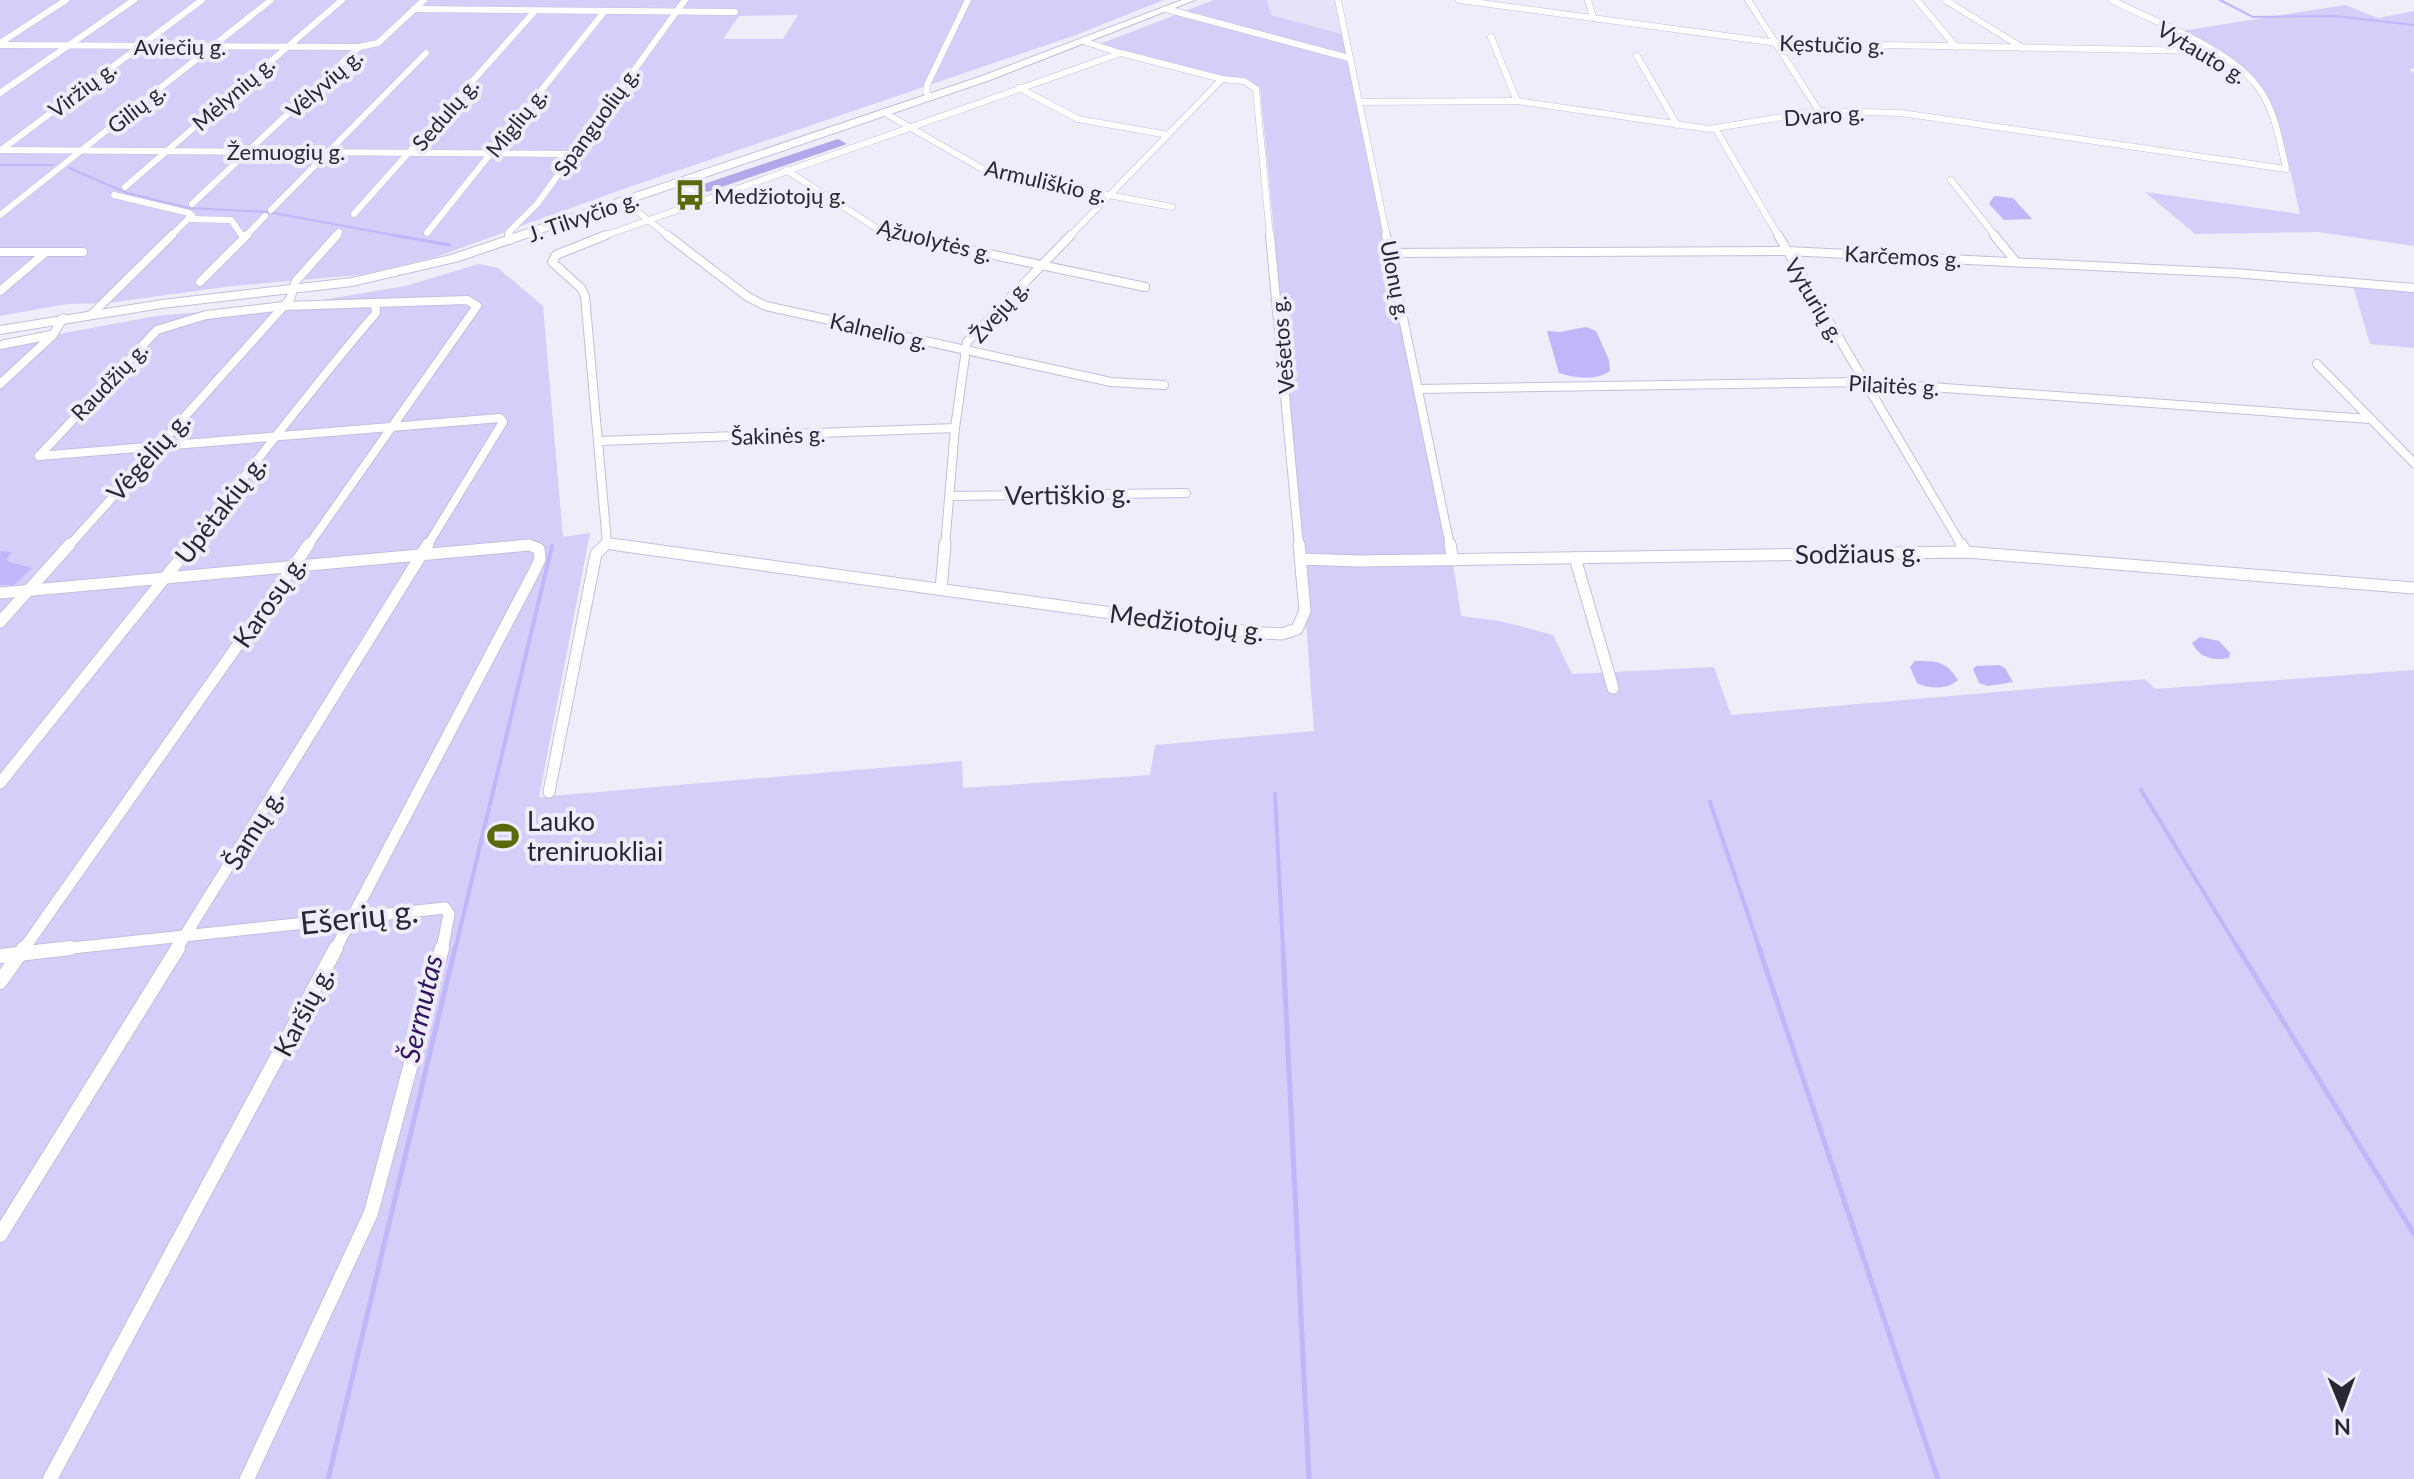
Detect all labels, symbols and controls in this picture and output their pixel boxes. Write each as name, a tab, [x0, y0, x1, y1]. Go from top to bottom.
street label: Vytauto g.	[2152, 15, 2252, 89]
street label: Kęstučio g.	[1779, 29, 1885, 59]
street label: Aviečių g.	[134, 33, 226, 60]
street label: Vėlyvių g.	[280, 42, 368, 124]
street label: Mėlynių g.	[186, 50, 280, 136]
street label: Viržių g.	[43, 55, 121, 123]
street label: Spanguolių g.	[547, 61, 645, 181]
street label: Sedulų g.	[406, 72, 484, 156]
street label: Gilių g.	[102, 77, 170, 139]
street label: Miglių g.	[480, 82, 552, 162]
street label: Dvaro g.	[1783, 99, 1865, 131]
street label: Žemuogių g.	[227, 138, 345, 165]
street label: Armuliškio g.	[982, 154, 1110, 208]
bus stop icon: Medžiotojų g.	[673, 178, 707, 212]
place label: Medžiotojų g.	[714, 182, 846, 209]
street label: J. Tilvyčio g.	[524, 184, 642, 248]
street label: Ąžuolytės g.	[875, 213, 995, 267]
street label: Ulonų g.	[1375, 238, 1417, 322]
street label: Karčemos g.	[1844, 239, 1962, 273]
street label: Vyturių g.	[1779, 253, 1851, 347]
street label: Žvejų g.	[964, 274, 1034, 348]
street label: Vešetos g.	[1264, 295, 1300, 395]
street label: Kalnelio g.	[827, 307, 931, 355]
street label: Raudžių g.	[65, 336, 153, 426]
street label: Pilaitės g.	[1848, 369, 1940, 401]
street label: Vėgėlių g.	[99, 405, 197, 507]
street label: Šakinės g.	[730, 420, 826, 450]
street label: Upėtakių g.	[168, 448, 272, 570]
street label: Vertiškio g.	[1004, 477, 1132, 511]
street label: Sodžiaus g.	[1795, 536, 1921, 570]
street label: Karosų g.	[226, 548, 312, 654]
street label: Medžiotojų g.	[1108, 597, 1266, 647]
street label: Šamų g.	[216, 783, 290, 875]
place label: Lauko treniruokliai	[527, 805, 663, 867]
sports icon: Lauko treniruokliai	[486, 819, 520, 853]
street label: Ešerių g.	[298, 890, 420, 942]
water label: Šermutas	[391, 951, 449, 1065]
street label: Karšių g.	[266, 960, 340, 1062]
north arrow	[2302, 1367, 2382, 1447]
text: N	[2334, 1414, 2351, 1441]

